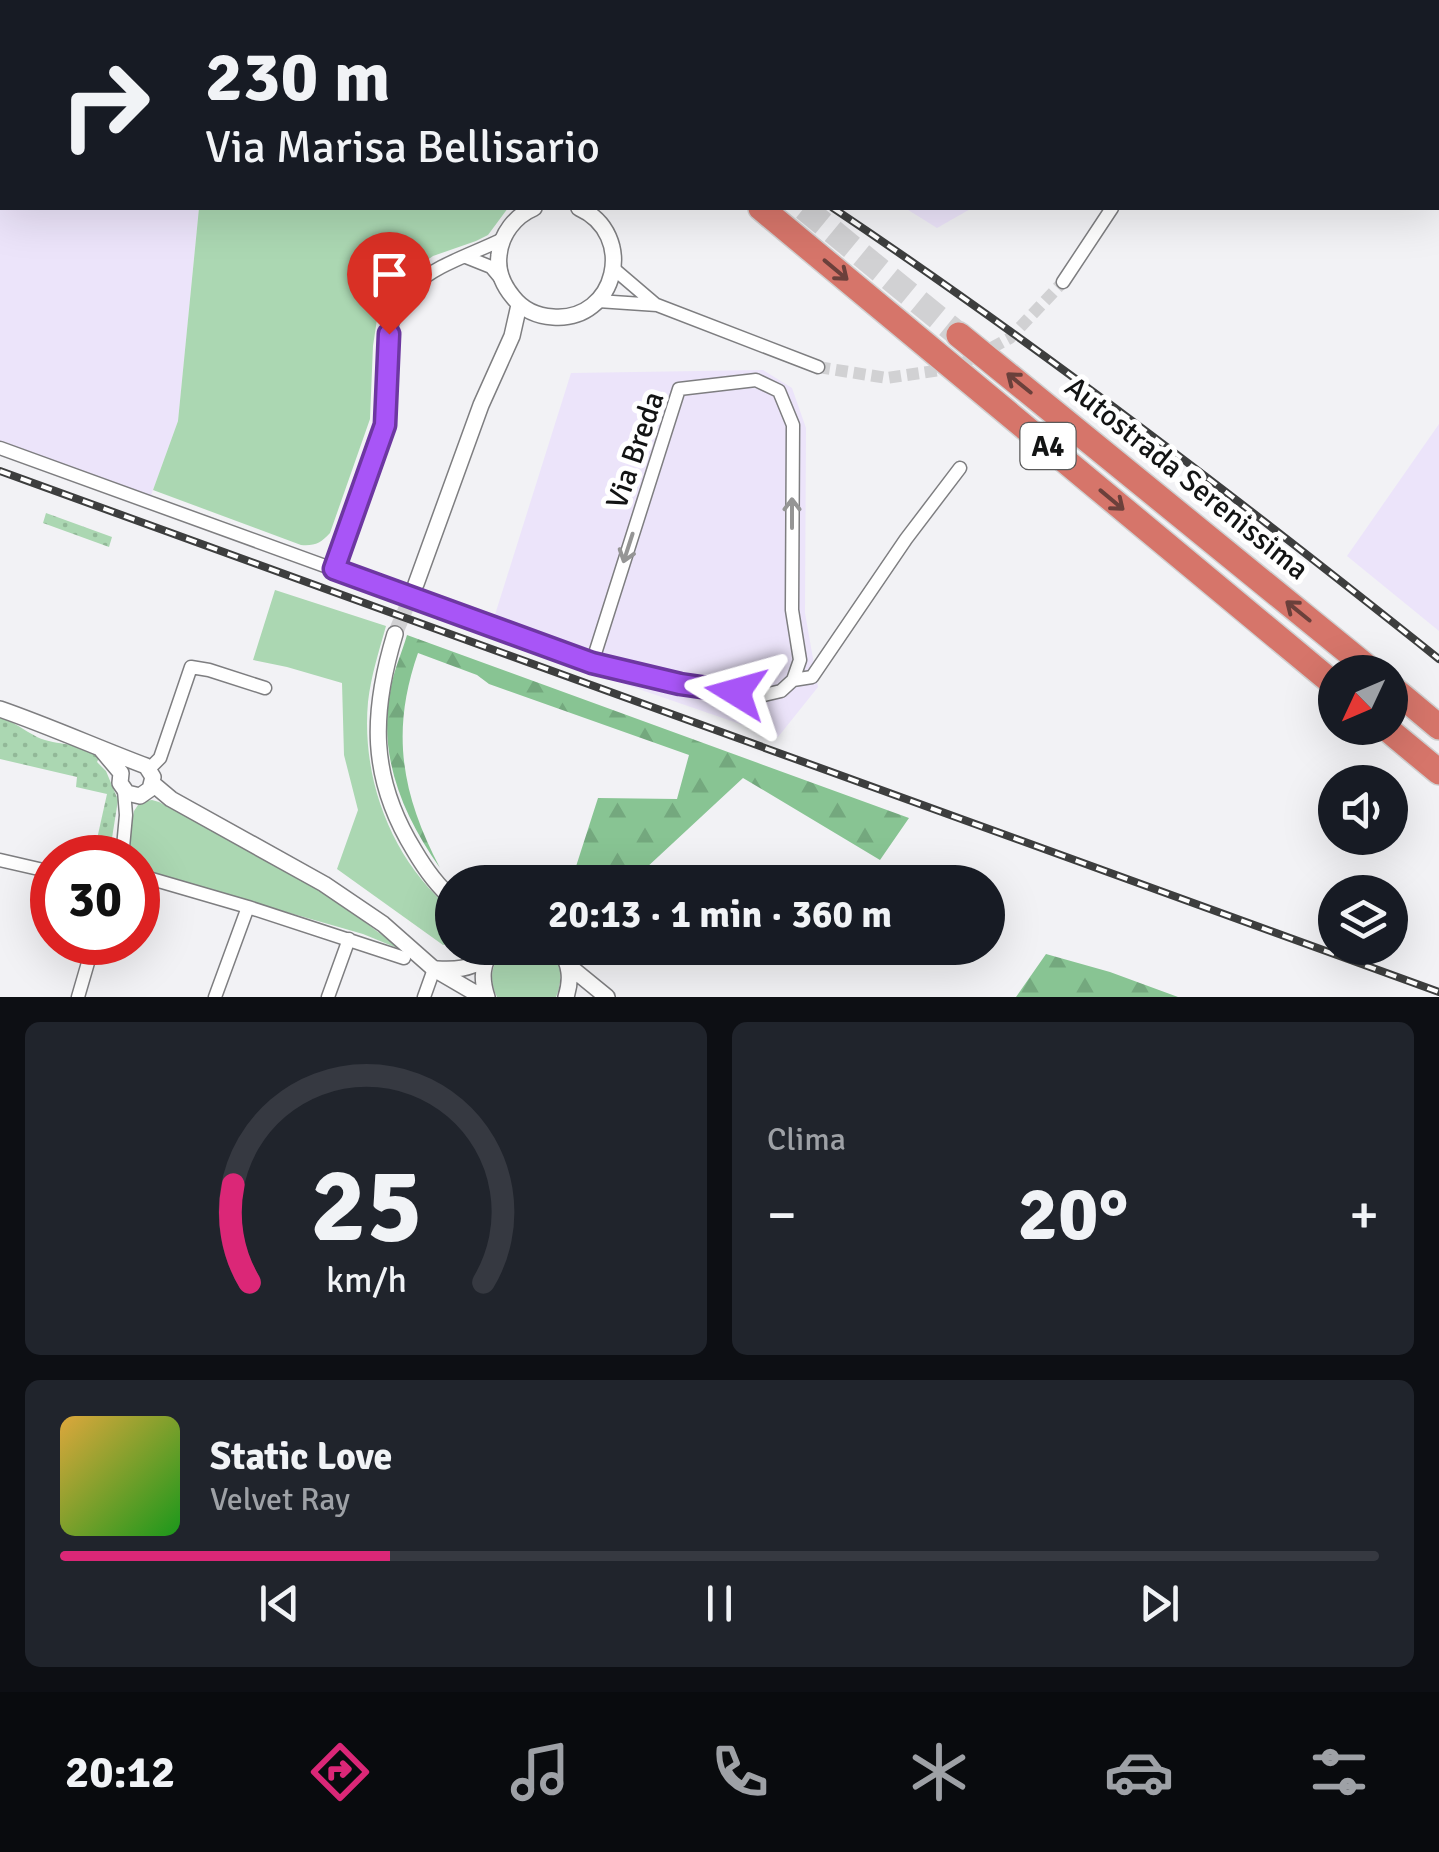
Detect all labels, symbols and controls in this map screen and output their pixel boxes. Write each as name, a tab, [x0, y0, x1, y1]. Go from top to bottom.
text: 230 m	[205, 34, 390, 120]
icon: right	[40, 40, 170, 170]
text: Via Marisa Bellisario	[205, 120, 600, 175]
pin	[347, 232, 432, 335]
icon: arrive	[362, 247, 417, 302]
one-way arrow	[822, 259, 848, 281]
street label: Autostrada Serenissima	[1057, 369, 1316, 588]
one-way arrow	[1006, 372, 1032, 394]
street label: Via Breda	[598, 387, 673, 514]
road number: A4	[1020, 423, 1076, 469]
one-way arrow	[1099, 489, 1125, 511]
one-way arrow	[782, 497, 802, 530]
one-way arrow	[618, 531, 636, 563]
one-way arrow	[1285, 601, 1312, 622]
position arrow	[684, 640, 788, 744]
north arrow	[1318, 655, 1408, 745]
map controls	[1318, 655, 1408, 965]
button: sound	[1318, 765, 1408, 855]
speed limit sign: 30	[30, 835, 160, 965]
button: layers	[1318, 875, 1408, 965]
text: 20:13 · 1 min · 360 m	[548, 891, 892, 938]
text: Clima	[767, 1120, 846, 1159]
text: 25	[310, 1142, 422, 1270]
text: 20°	[1018, 1168, 1129, 1261]
text: −	[767, 1181, 797, 1249]
text: +	[1349, 1181, 1379, 1249]
text: km/h	[326, 1258, 406, 1302]
text: Static Love	[210, 1433, 392, 1480]
text: Velvet Ray	[210, 1480, 350, 1519]
icon: previous	[252, 1576, 307, 1631]
icon: pause	[692, 1576, 747, 1631]
icon: next	[1132, 1576, 1187, 1631]
icon: directions	[305, 1737, 375, 1807]
icon: music	[505, 1737, 575, 1807]
icon: phone	[705, 1737, 775, 1807]
icon: climate	[904, 1737, 974, 1807]
icon: car	[1104, 1737, 1174, 1807]
icon: filters	[1304, 1737, 1374, 1807]
text: 20:12	[65, 1745, 175, 1800]

